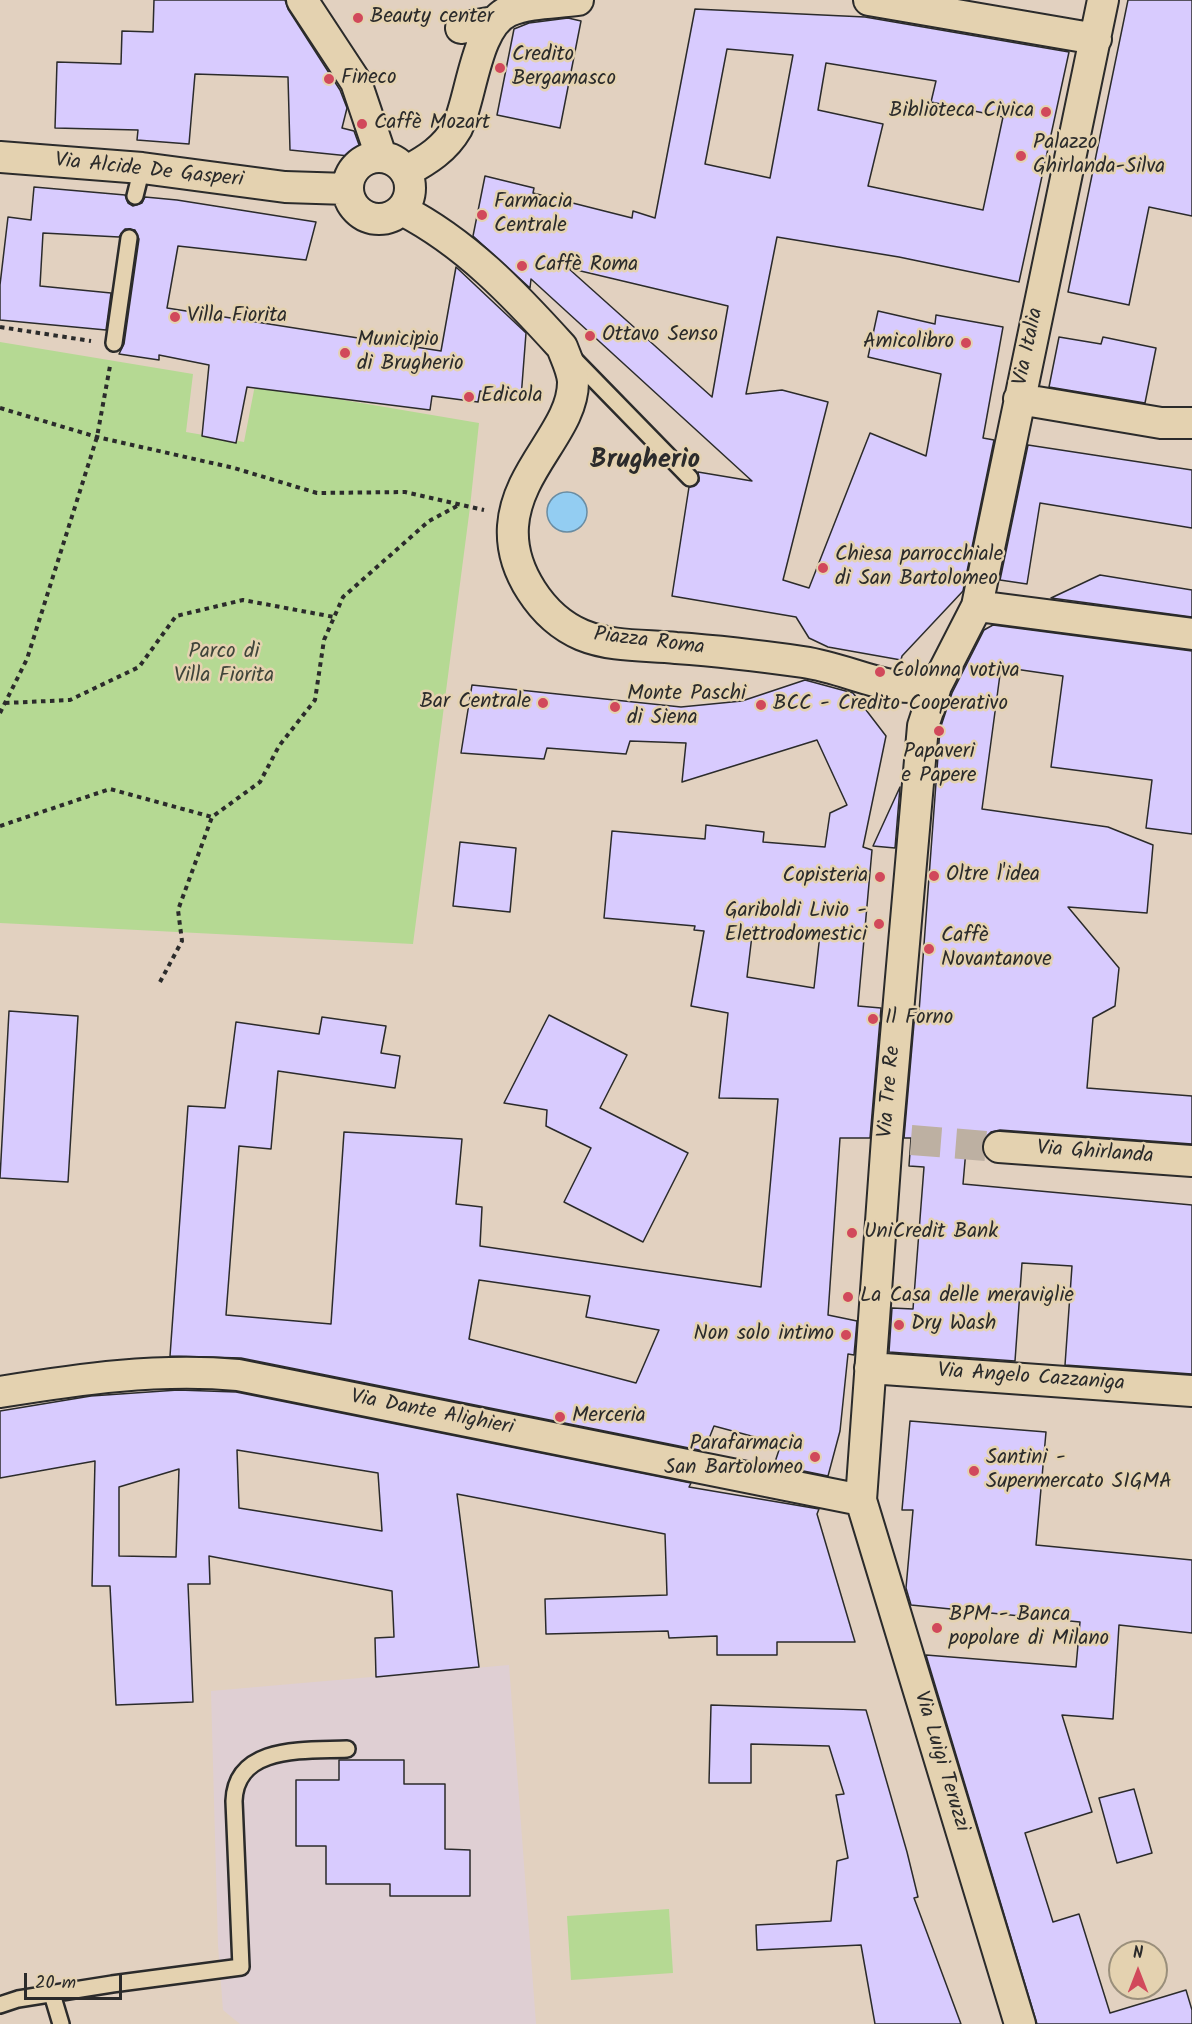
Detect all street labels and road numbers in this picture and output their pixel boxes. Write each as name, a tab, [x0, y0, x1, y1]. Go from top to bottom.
street label: Via Alcide De Gasperi	[53, 150, 245, 194]
street label: Via Italia	[1009, 306, 1051, 388]
street label: Piazza Roma	[592, 624, 706, 662]
street label: Via Tre Re	[874, 1045, 908, 1139]
street label: Via Ghirlanda	[1036, 1137, 1154, 1171]
street label: Via Angelo Cazzaniga	[937, 1360, 1125, 1398]
street label: Via Dante Alighieri	[348, 1386, 516, 1442]
street label: Via Luigi Teruzzi	[907, 1689, 973, 1835]

